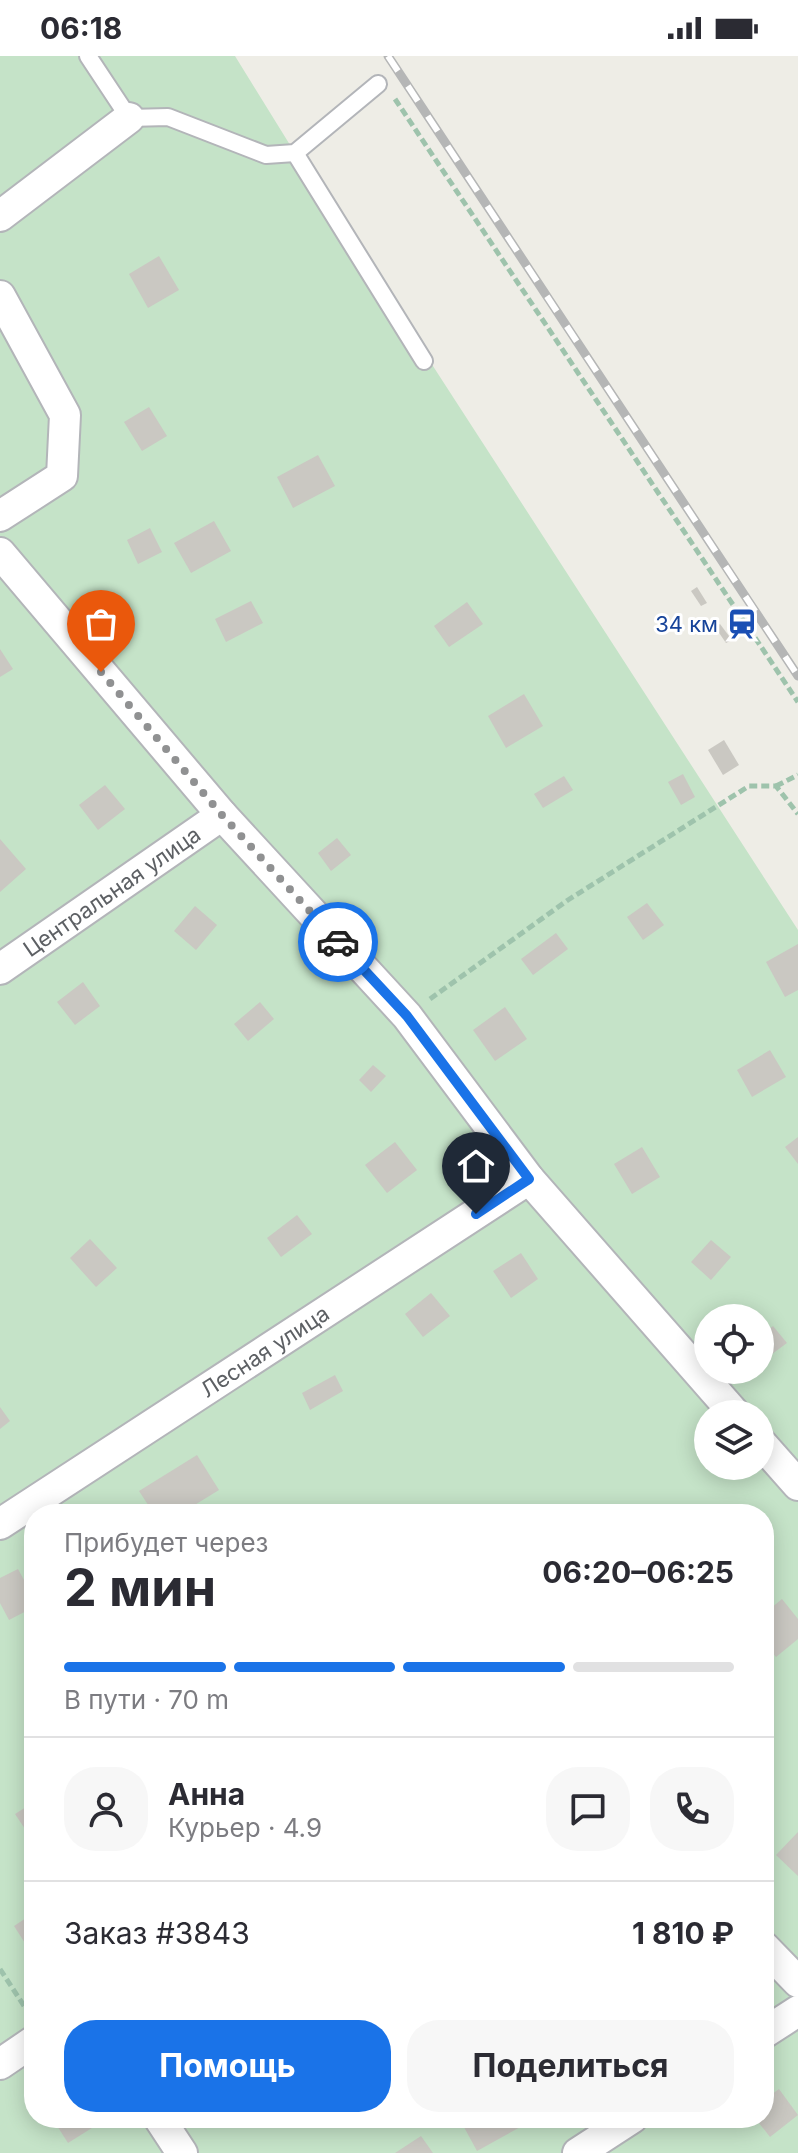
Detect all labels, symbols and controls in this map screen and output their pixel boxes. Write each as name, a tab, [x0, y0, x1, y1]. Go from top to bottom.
text: 06:18	[40, 10, 122, 46]
pin	[67, 590, 135, 672]
icon: bag	[79, 602, 123, 646]
station icon: 34 км	[725, 607, 759, 641]
place label: 34 км	[655, 611, 718, 637]
street label: Центральная улица	[18, 821, 205, 962]
courier	[298, 902, 378, 982]
icon: car	[316, 920, 360, 964]
pin	[442, 1132, 510, 1214]
icon: home	[454, 1144, 498, 1188]
street label: Лесная улица	[196, 1300, 334, 1403]
map controls	[694, 1304, 774, 1480]
button: locate	[694, 1304, 774, 1384]
button: layers	[694, 1400, 774, 1480]
text: Прибудет через	[64, 1527, 268, 1558]
text: 06:20–06:25	[542, 1554, 734, 1590]
text: 2 мин	[64, 1556, 216, 1619]
text: В пути · 70 m	[64, 1684, 229, 1715]
button: person	[64, 1767, 148, 1851]
button: chat	[546, 1767, 630, 1851]
button: phone	[650, 1767, 734, 1851]
text: Анна	[168, 1776, 245, 1812]
text: Курьер · 4.9	[168, 1812, 322, 1843]
text: Заказ #3843	[64, 1915, 250, 1951]
text: 1 810 ₽	[632, 1915, 734, 1951]
button: Помощь	[64, 2020, 391, 2112]
button: Поделиться	[407, 2020, 734, 2112]

